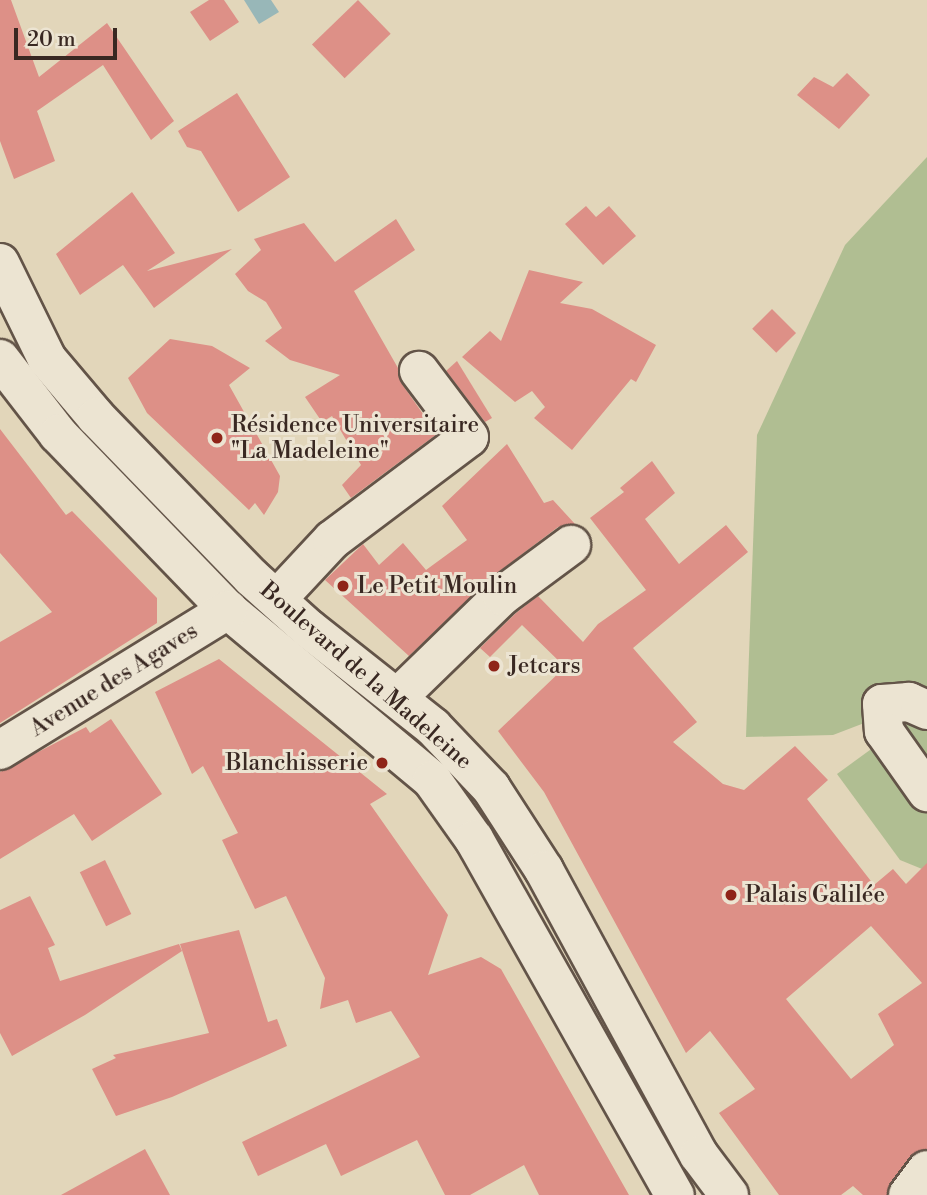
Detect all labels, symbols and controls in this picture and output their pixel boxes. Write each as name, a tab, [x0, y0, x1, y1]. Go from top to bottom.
scale bar	[18, 14, 121, 58]
text: 20 m	[27, 27, 76, 53]
place label: Résidence Universitaire "La Madeleine"	[231, 411, 479, 465]
marker: Résidence Universitaire "La Madeleine"	[209, 430, 225, 446]
place label: Le Petit Moulin	[357, 572, 517, 600]
street label: Boulevard de la Madeleine	[254, 576, 478, 776]
marker: Le Petit Moulin	[335, 578, 351, 594]
street label: Avenue des Agaves	[25, 617, 203, 743]
place label: Jetcars	[508, 652, 581, 680]
marker: Jetcars	[486, 658, 502, 674]
place label: Blanchisserie	[226, 749, 368, 777]
marker: Blanchisserie	[374, 755, 390, 771]
place label: Palais Galilée	[745, 881, 885, 909]
marker: Palais Galilée	[723, 887, 739, 903]

